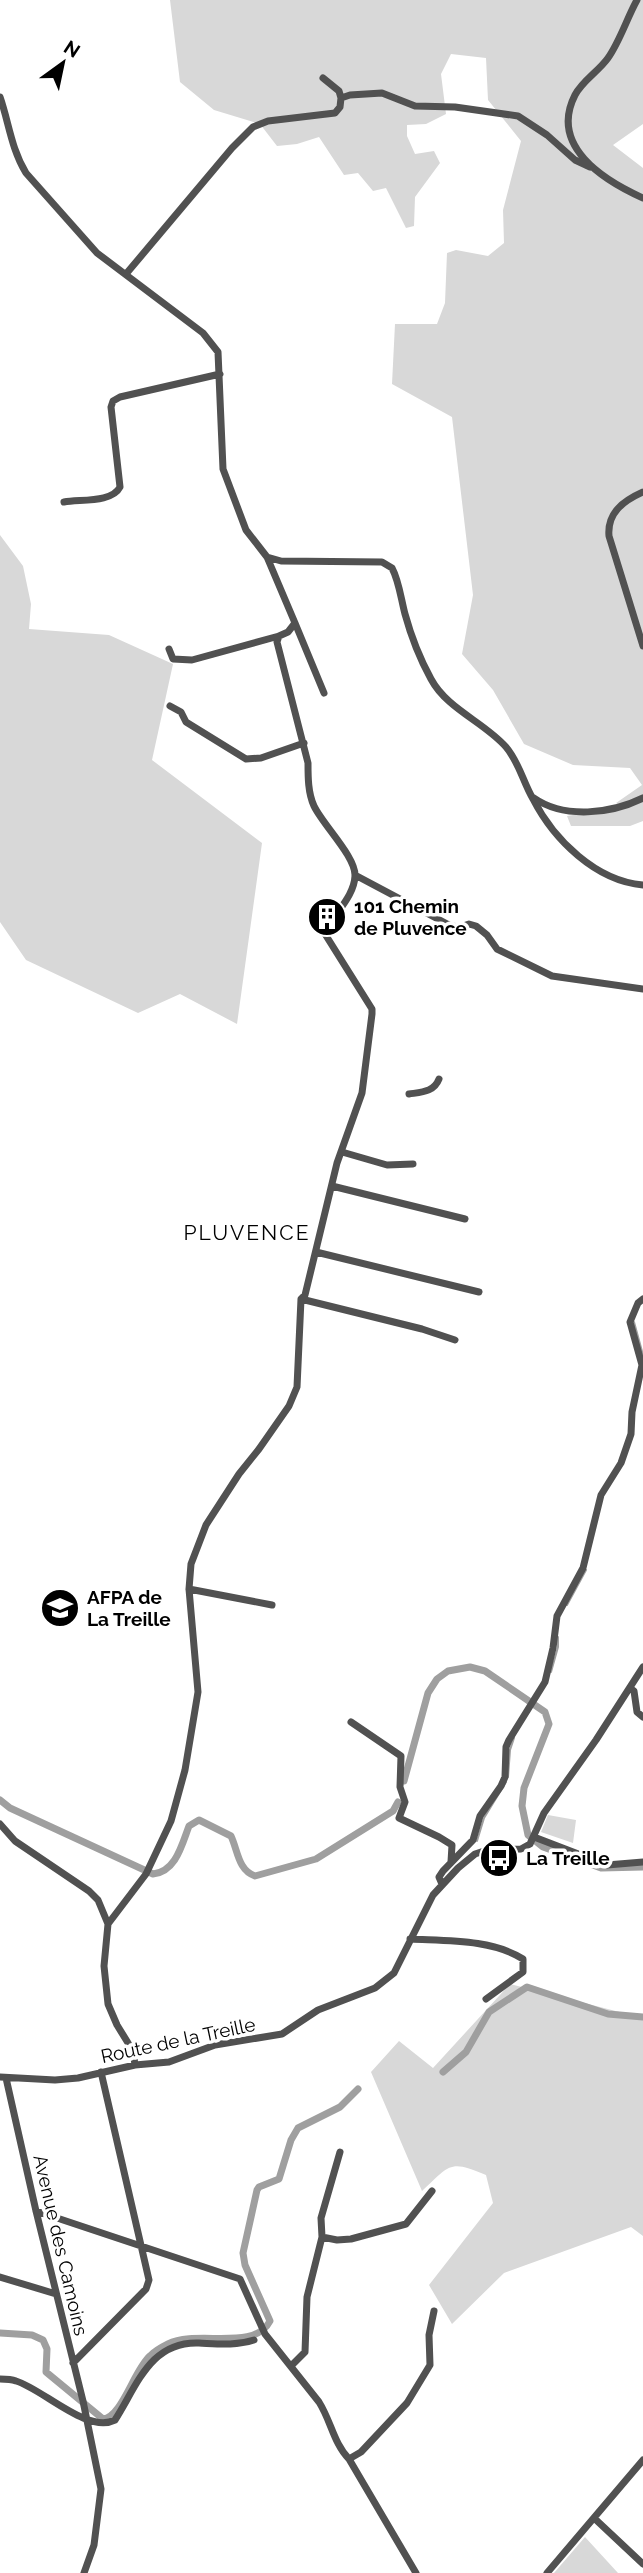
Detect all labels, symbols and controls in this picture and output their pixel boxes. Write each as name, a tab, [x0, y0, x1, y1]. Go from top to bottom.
north arrow	[28, 28, 98, 98]
text: N	[60, 36, 84, 62]
place label: 101 Chemin de Pluvence	[354, 895, 467, 939]
building icon: 101 Chemin de Pluvence	[306, 896, 348, 938]
district label: PLUVENCE	[184, 1220, 310, 1245]
place label: AFPA de La Treille	[87, 1586, 171, 1630]
school or university icon: AFPA de La Treille	[39, 1587, 81, 1629]
bus stop icon: La Treille	[478, 1837, 520, 1879]
place label: La Treille	[526, 1847, 610, 1869]
street label: Route de la Treille	[99, 2013, 257, 2067]
street label: Avenue des Camoins	[29, 2152, 93, 2338]

